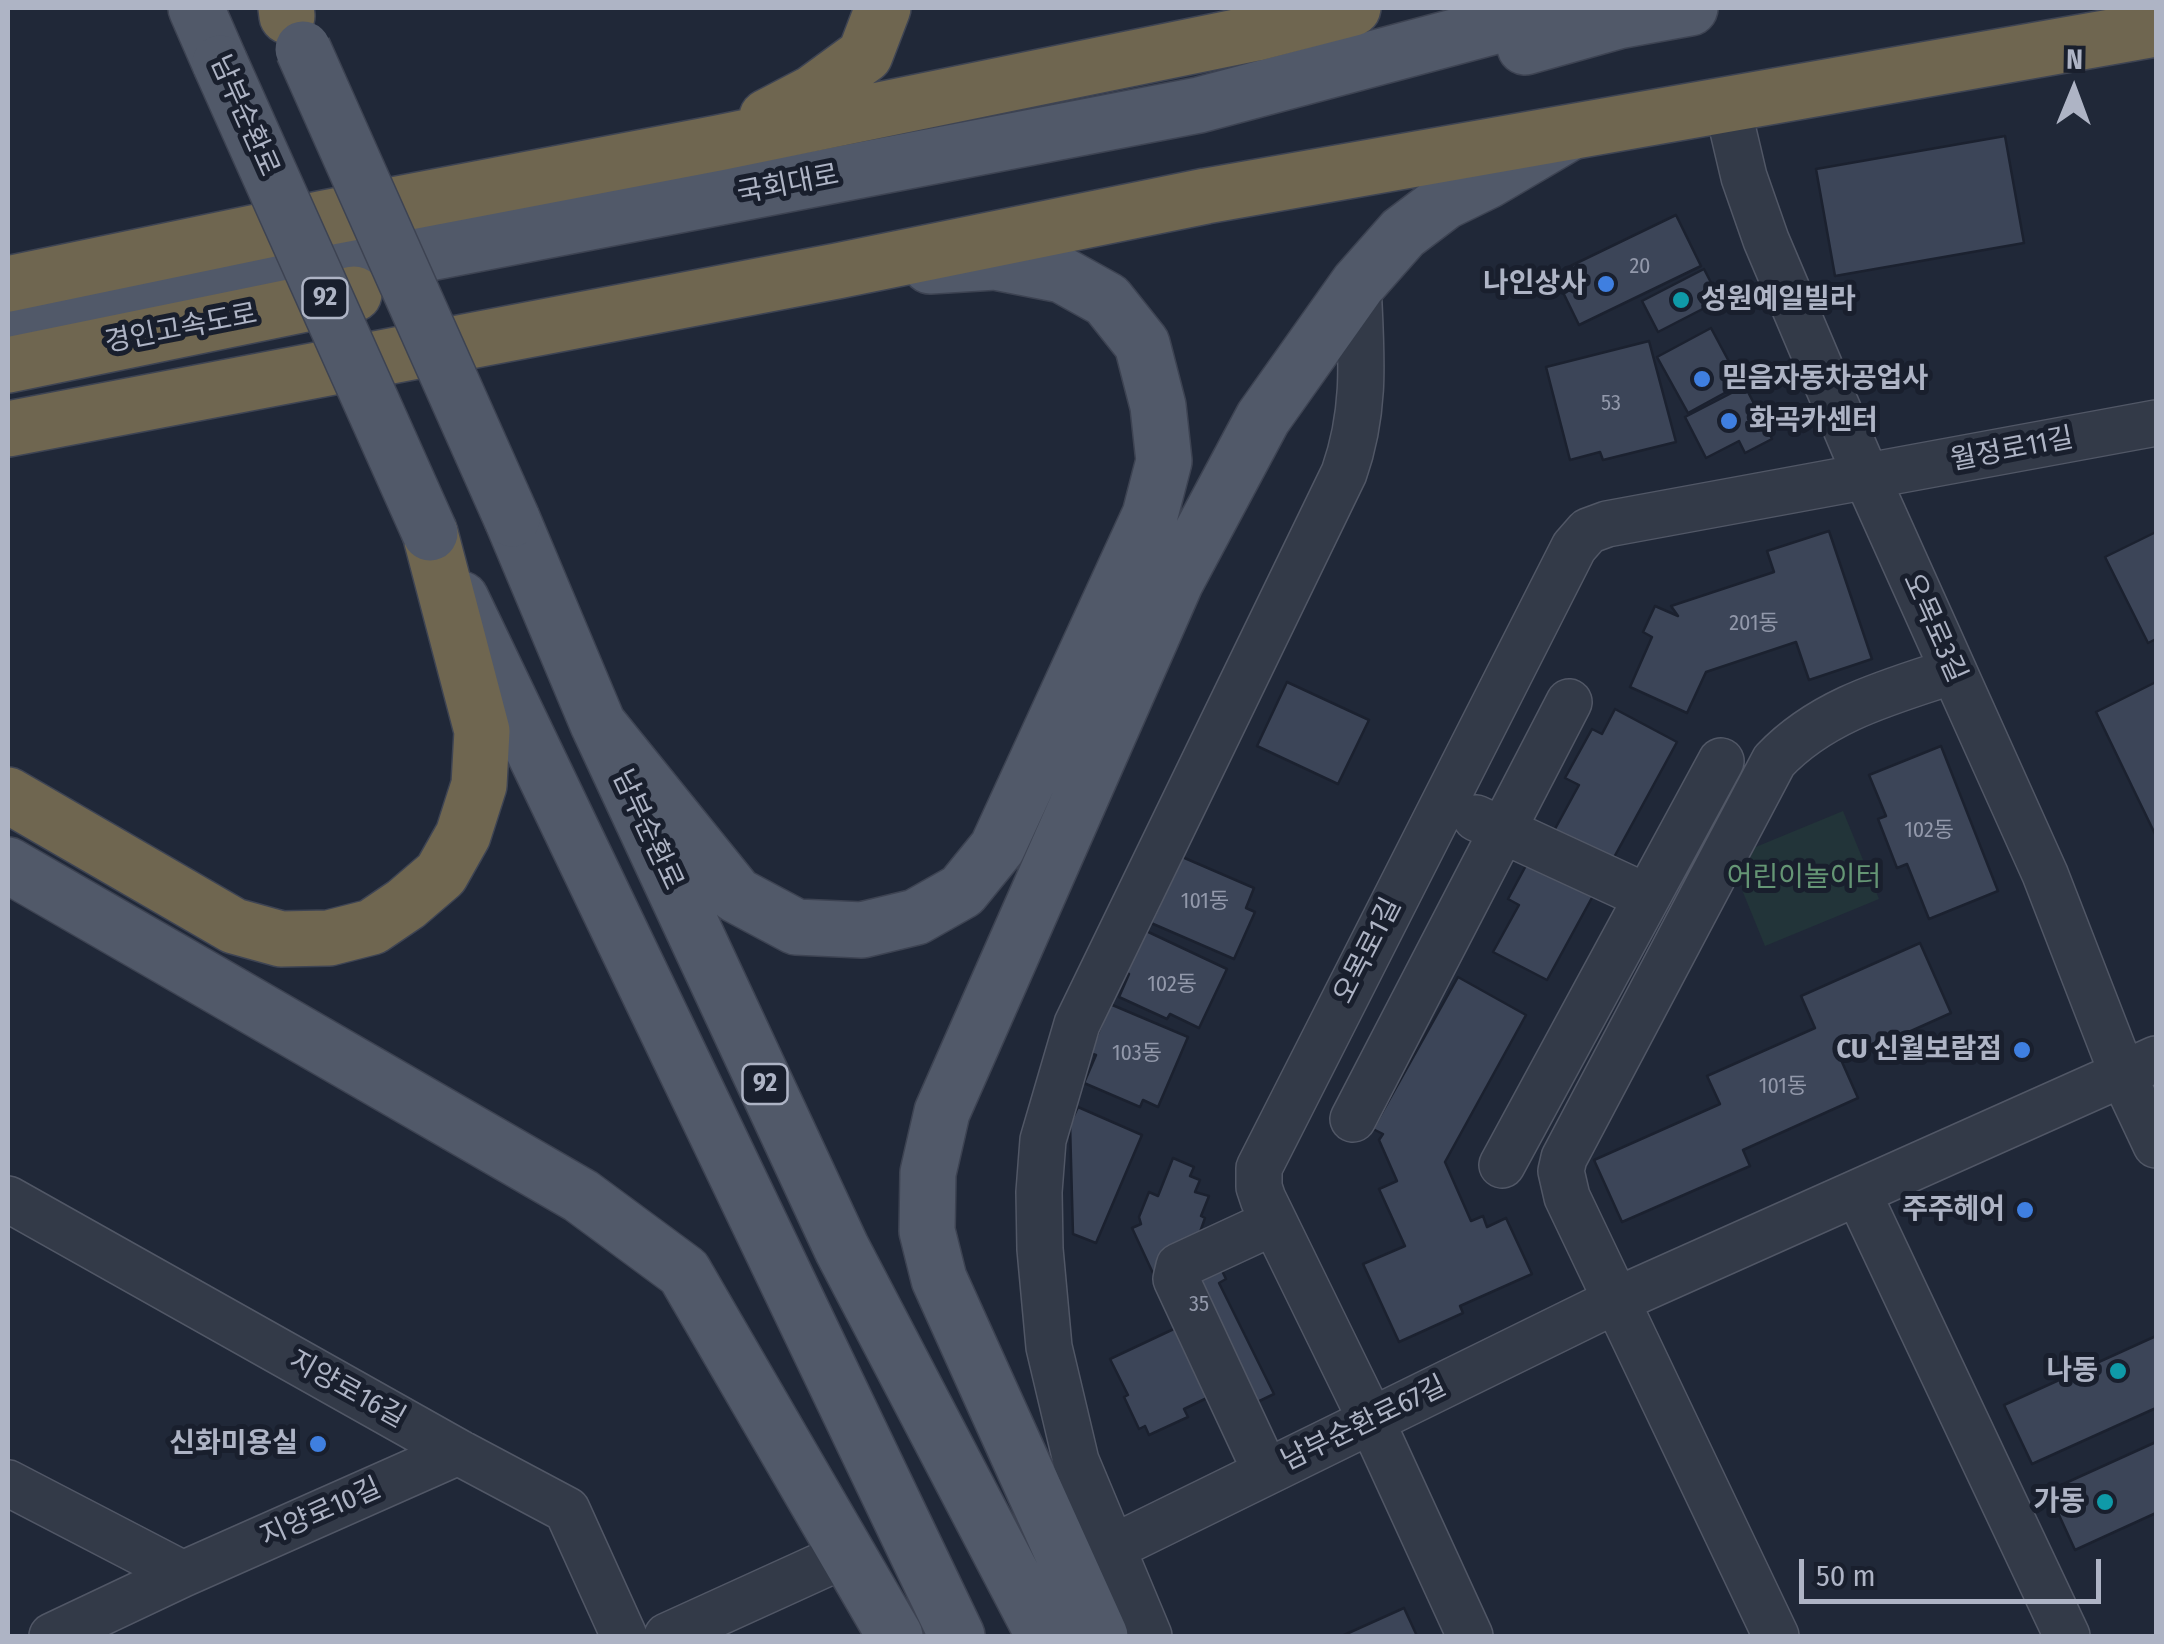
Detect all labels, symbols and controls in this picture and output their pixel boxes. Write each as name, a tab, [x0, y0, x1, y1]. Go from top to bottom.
north arrow	[2024, 40, 2124, 140]
text: N	[2066, 43, 2083, 76]
street label: 남부순환로	[202, 50, 286, 182]
street label: 국회대로	[734, 159, 842, 211]
house number: 20	[1629, 254, 1651, 280]
place label: 나인상사	[1483, 267, 1586, 301]
marker: 나인상사	[1595, 273, 1617, 295]
road number: 92	[302, 278, 348, 318]
place label: 성원예일빌라	[1701, 283, 1856, 317]
marker: 성원예일빌라	[1670, 289, 1692, 311]
street label: 경인고속도로	[102, 298, 260, 360]
place label: 믿음자동차공업사	[1722, 362, 1928, 396]
marker: 믿음자동차공업사	[1691, 368, 1713, 390]
house number: 53	[1601, 391, 1621, 417]
place label: 화곡카센터	[1749, 404, 1878, 438]
marker: 화곡카센터	[1718, 410, 1740, 432]
street label: 월정로11길	[1948, 422, 2076, 478]
street label: 오목로3길	[1895, 568, 1973, 688]
house number: 201동	[1729, 611, 1779, 637]
street label: 남부순환로	[605, 765, 689, 895]
house number: 102동	[1904, 818, 1954, 844]
park label: 어린이놀이터	[1727, 861, 1881, 895]
house number: 101동	[1181, 889, 1229, 915]
street label: 오목로1길	[1327, 893, 1409, 1009]
house number: 102동	[1147, 972, 1197, 998]
place label: CU 신월보람점	[1837, 1033, 2002, 1067]
marker: CU 신월보람점	[2011, 1039, 2033, 1061]
house number: 103동	[1112, 1041, 1162, 1067]
road number: 92	[742, 1064, 788, 1104]
house number: 101동	[1759, 1074, 1807, 1100]
place label: 주주헤어	[1902, 1193, 2005, 1227]
marker: 주주헤어	[2014, 1199, 2036, 1221]
house number: 35	[1189, 1292, 1209, 1318]
street label: 지양로16길	[283, 1344, 411, 1436]
place label: 나동	[2046, 1354, 2098, 1388]
marker: 나동	[2107, 1360, 2129, 1382]
street label: 남부순환로67길	[1276, 1370, 1452, 1478]
place label: 신화미용실	[169, 1427, 298, 1461]
marker: 신화미용실	[307, 1433, 329, 1455]
street label: 지양로10길	[255, 1472, 387, 1554]
place label: 가동	[2033, 1485, 2085, 1519]
marker: 가동	[2094, 1491, 2116, 1513]
scale bar	[1804, 1539, 2106, 1601]
text: 50 m	[1816, 1558, 1876, 1594]

